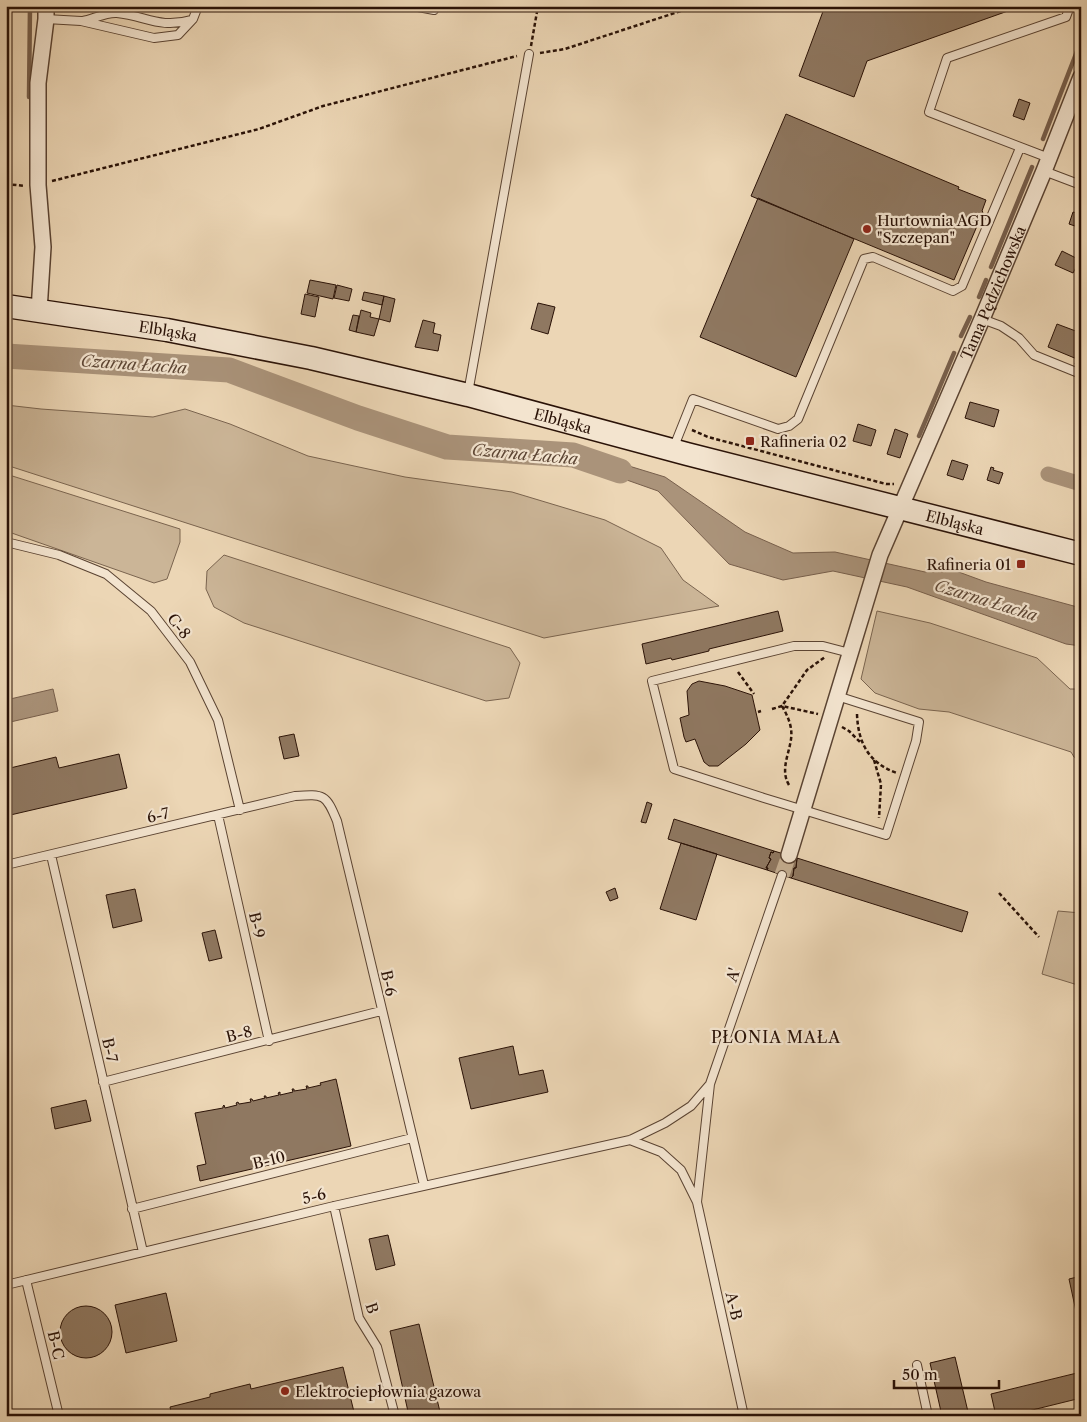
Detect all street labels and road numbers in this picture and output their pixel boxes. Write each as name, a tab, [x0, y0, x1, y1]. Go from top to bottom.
street label: Tama Pędzichowska	[956, 223, 1030, 363]
street label: Elbląska	[138, 316, 199, 345]
street label: Elbląska	[532, 404, 594, 437]
street label: Elbląska	[924, 506, 986, 538]
street label: C-8	[163, 609, 195, 643]
street label: 6-7	[145, 803, 172, 827]
street label: B-9	[245, 910, 269, 940]
street label: A'	[722, 966, 744, 985]
street label: B-6	[377, 968, 401, 998]
street label: B-8	[224, 1022, 254, 1046]
street label: B-7	[98, 1036, 122, 1065]
street label: B-10	[251, 1147, 287, 1173]
street label: 5-6	[300, 1184, 328, 1208]
street label: A-B	[721, 1289, 746, 1322]
street label: B	[361, 1300, 383, 1316]
street label: B-C	[43, 1329, 69, 1361]

